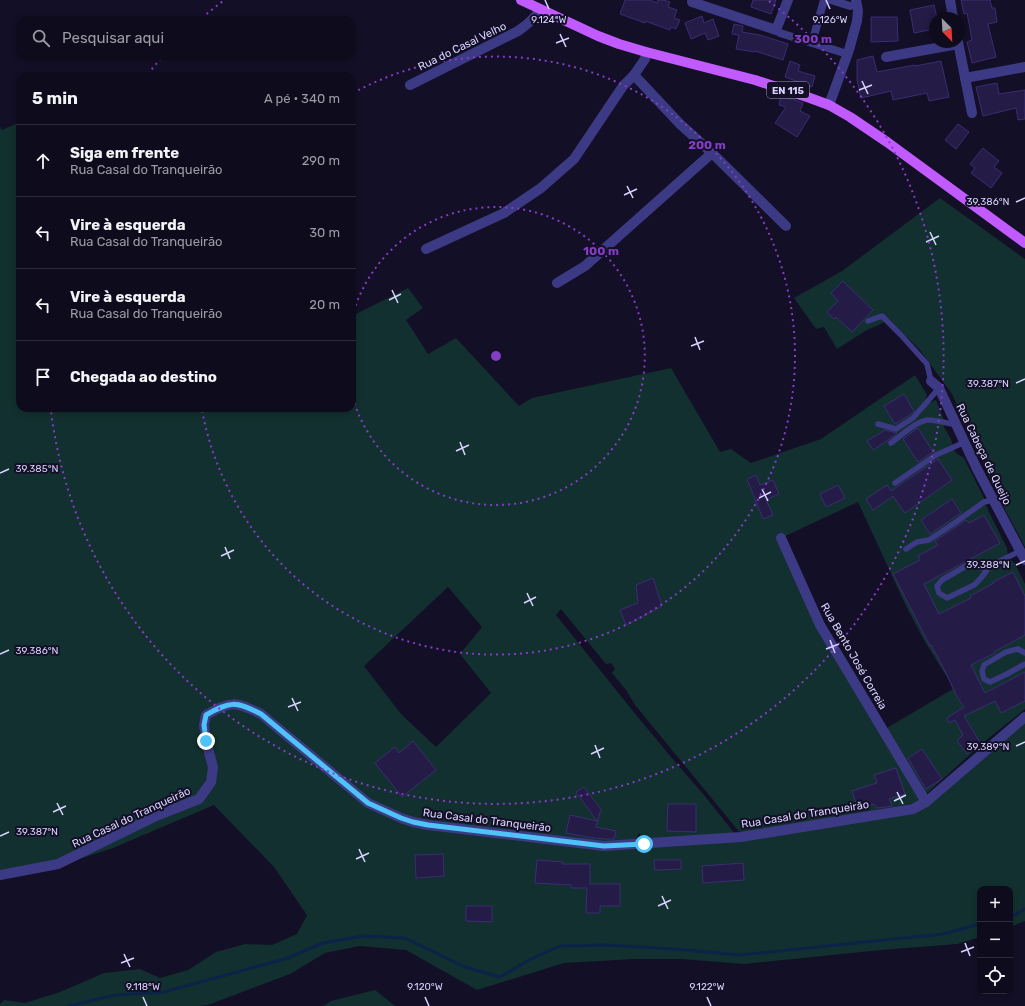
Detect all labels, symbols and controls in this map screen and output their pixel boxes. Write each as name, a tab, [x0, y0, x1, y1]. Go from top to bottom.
north arrow	[929, 12, 965, 48]
text: 9.124°W	[531, 14, 567, 26]
text: 9.126°W	[812, 14, 848, 26]
search box	[16, 16, 356, 60]
street label: Rua do Casal Velho	[416, 19, 509, 74]
icon: search	[30, 27, 52, 49]
text: Pesquisar aqui	[62, 29, 164, 47]
text: 300 m	[794, 32, 832, 46]
road number: EN 115	[767, 82, 809, 98]
text: 5 min	[32, 88, 78, 108]
text: A pé · 340 m	[264, 91, 340, 106]
text: 200 m	[688, 138, 726, 152]
text: Siga em frente	[70, 144, 179, 162]
icon: ahead	[32, 150, 54, 172]
text: 290 m	[302, 153, 340, 168]
text: Rua Casal do Tranqueirão	[70, 162, 223, 177]
text: 39.386°N	[966, 196, 1010, 208]
text: Vire à esquerda	[70, 216, 186, 234]
icon: left	[32, 222, 54, 244]
text: 30 m	[309, 225, 340, 240]
text: Rua Casal do Tranqueirão	[70, 234, 223, 249]
text: 100 m	[583, 244, 619, 258]
text: Vire à esquerda	[70, 288, 186, 306]
icon: left	[32, 294, 54, 316]
text: 20 m	[309, 297, 340, 312]
text: Rua Casal do Tranqueirão	[70, 306, 223, 321]
centre of rings	[489, 349, 503, 363]
icon: arrive	[32, 366, 54, 388]
text: Chegada ao destino	[70, 368, 217, 386]
text: 39.387°N	[967, 378, 1009, 390]
street label: Rua Cabeça de Queijo	[953, 402, 1014, 507]
text: 39.385°N	[16, 463, 59, 475]
text: 39.388°N	[966, 559, 1010, 571]
street label: Rua Bento José Correia	[818, 601, 889, 712]
text: 39.386°N	[15, 645, 59, 657]
route end	[197, 732, 215, 750]
text: 39.389°N	[967, 741, 1010, 753]
street label: Rua Casal do Tranqueirão	[70, 784, 192, 851]
street label: Rua Casal do Tranqueirão	[740, 798, 870, 831]
street label: Rua Casal do Tranqueirão	[422, 806, 552, 835]
text: 39.387°N	[16, 826, 58, 838]
route start	[635, 835, 653, 853]
map controls	[977, 886, 1013, 994]
button: +	[977, 886, 1013, 922]
button: −	[977, 922, 1013, 958]
button: locate	[977, 958, 1013, 994]
text: 9.118°W	[126, 981, 160, 993]
text: 9.120°W	[407, 981, 443, 993]
text: 9.122°W	[689, 981, 725, 993]

